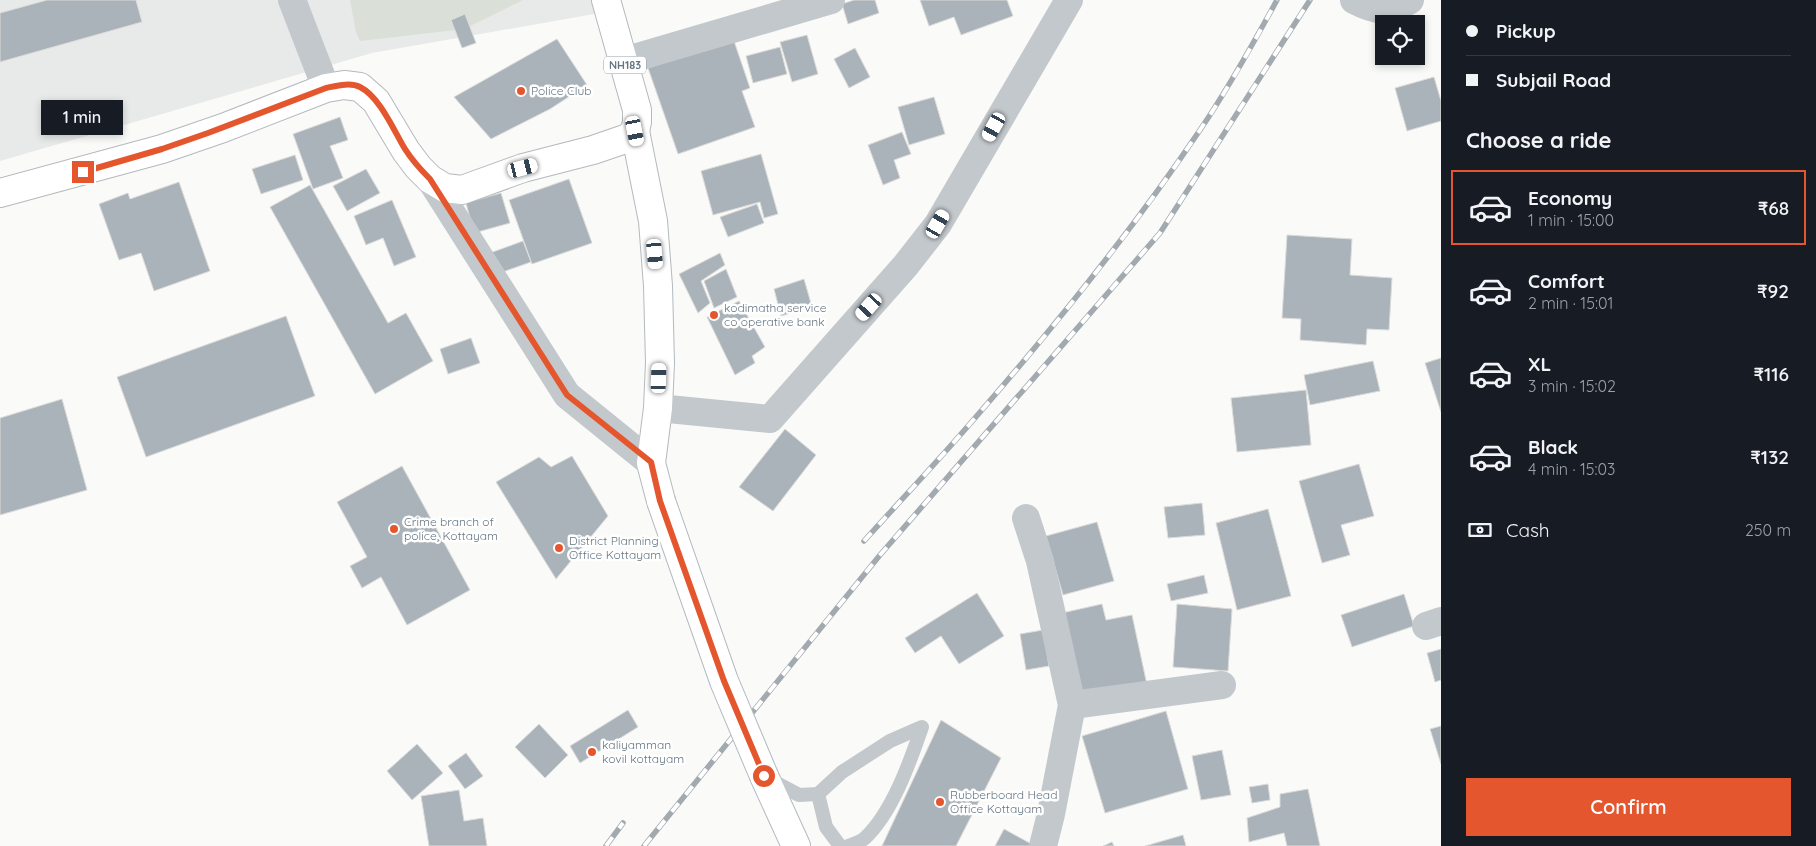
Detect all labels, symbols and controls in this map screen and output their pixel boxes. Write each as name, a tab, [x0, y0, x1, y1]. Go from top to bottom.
map controls	[1375, 15, 1425, 65]
button: locate	[1375, 15, 1425, 65]
text: Pickup	[1496, 19, 1556, 43]
road number: NH183	[604, 56, 646, 74]
text: Subjail Road	[1496, 68, 1611, 92]
place label: Police Club	[531, 83, 592, 98]
marker: Police Club	[515, 85, 527, 97]
callout: 1 min	[42, 100, 124, 134]
text: 1 min	[63, 107, 101, 127]
car	[980, 110, 1007, 144]
car	[624, 115, 645, 147]
text: Choose a ride	[1466, 126, 1611, 154]
car	[506, 157, 539, 179]
route end	[72, 161, 94, 183]
icon: car	[1468, 185, 1513, 230]
text: Economy	[1528, 186, 1612, 210]
text: ₹68	[1758, 196, 1789, 220]
car	[924, 207, 951, 241]
text: 1 min · 15:00	[1528, 210, 1614, 230]
car	[646, 238, 663, 270]
icon: car	[1468, 268, 1513, 313]
text: Comfort	[1528, 269, 1605, 293]
text: ₹92	[1757, 279, 1789, 303]
car	[853, 291, 884, 323]
text: 2 min · 15:01	[1528, 293, 1613, 313]
place label: kodimatha service co operative bank	[724, 300, 827, 329]
marker: kodimatha service co operative bank	[708, 309, 720, 321]
icon: car	[1468, 351, 1513, 396]
text: XL	[1528, 352, 1551, 376]
text: ₹116	[1753, 362, 1789, 386]
car	[650, 363, 667, 393]
text: 3 min · 15:02	[1528, 376, 1616, 396]
icon: car	[1468, 434, 1513, 479]
text: Black	[1528, 435, 1578, 459]
text: ₹132	[1750, 445, 1789, 469]
text: 4 min · 15:03	[1528, 459, 1615, 479]
place label: Crime branch of police, Kottayam	[404, 514, 498, 543]
icon: cash	[1466, 516, 1494, 544]
text: Cash	[1506, 518, 1550, 542]
text: 250 m	[1745, 520, 1791, 540]
marker: Crime branch of police, Kottayam	[388, 523, 400, 535]
place label: District Planning Office Kottayam	[569, 533, 661, 562]
marker: District Planning Office Kottayam	[553, 542, 565, 554]
place label: kaliyamman kovil kottayam	[602, 737, 684, 766]
marker: kaliyamman kovil kottayam	[586, 746, 598, 758]
route start	[753, 765, 775, 787]
button: Confirm	[1466, 778, 1791, 836]
place label: Rubberboard Head Office Kottayam	[950, 787, 1057, 816]
marker: Rubberboard Head Office Kottayam	[934, 796, 946, 808]

